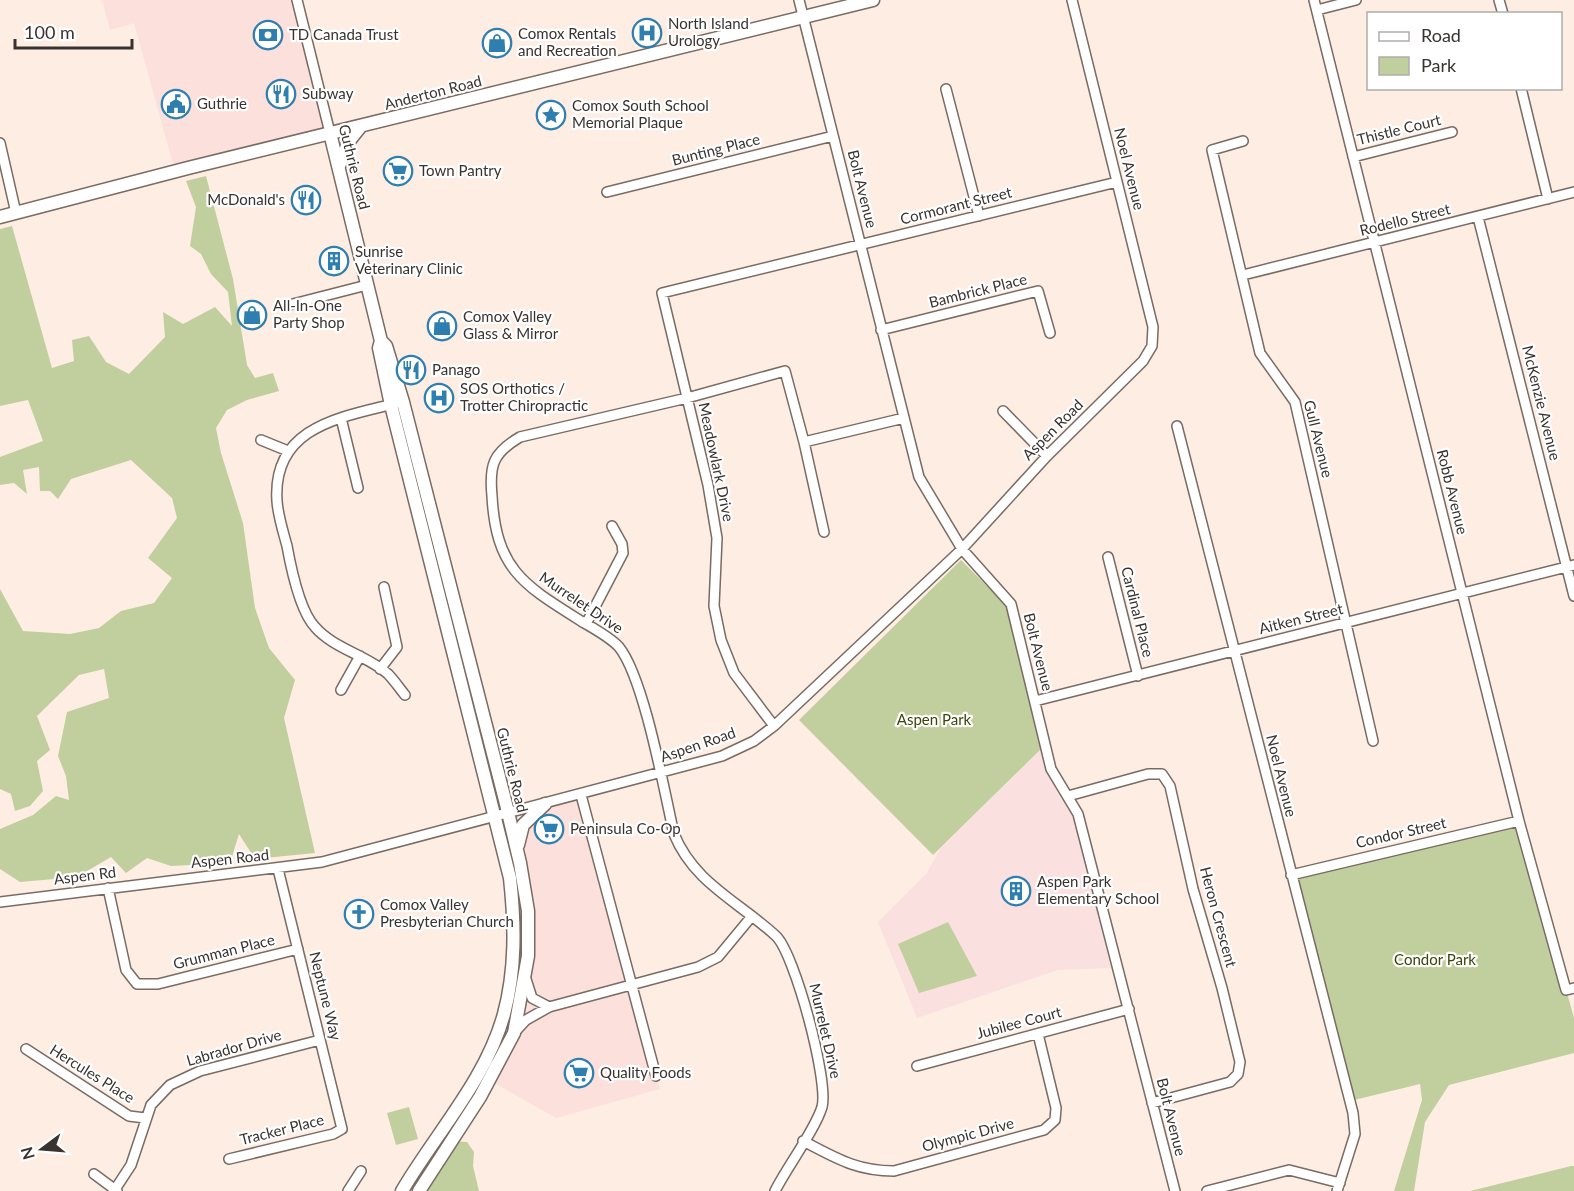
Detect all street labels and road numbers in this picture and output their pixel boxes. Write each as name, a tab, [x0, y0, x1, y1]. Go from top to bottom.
street label: Anderton Road	[382, 71, 483, 113]
street label: Thistle Court	[1355, 110, 1443, 148]
street label: Guthrie Road	[336, 122, 374, 211]
street label: Noel Avenue	[1111, 126, 1149, 212]
street label: Bunting Place	[670, 129, 762, 169]
street label: Bolt Avenue	[845, 148, 881, 230]
street label: Cormorant Street	[898, 182, 1014, 228]
street label: Rodello Street	[1358, 199, 1452, 239]
street label: Bambrick Place	[927, 269, 1029, 311]
street label: McKenzie Avenue	[1519, 343, 1565, 462]
street label: Aspen Road	[1018, 395, 1086, 463]
street label: Gull Avenue	[1301, 398, 1337, 479]
street label: Meadowlark Drive	[696, 401, 738, 523]
street label: Robb Avenue	[1434, 447, 1472, 536]
street label: Cardinal Place	[1118, 565, 1158, 659]
street label: Murrelet Drive	[536, 568, 627, 637]
street label: Aitken Street	[1257, 599, 1345, 637]
street label: Bolt Avenue	[1021, 611, 1057, 693]
street label: Aspen Road	[658, 723, 738, 765]
street label: Guthrie Road	[494, 725, 532, 814]
street label: Noel Avenue	[1263, 733, 1301, 819]
street label: Condor Street	[1354, 813, 1448, 851]
street label: Aspen Road	[190, 845, 270, 871]
street label: Aspen Rd	[53, 862, 117, 888]
street label: Heron Crescent	[1197, 865, 1241, 969]
street label: Grumman Place	[171, 930, 276, 972]
street label: Neptune Way	[306, 950, 346, 1042]
street label: Murrelet Drive	[806, 981, 846, 1080]
street label: Jubilee Court	[974, 1002, 1064, 1042]
street label: Labrador Drive	[184, 1025, 283, 1069]
street label: Hercules Place	[47, 1040, 138, 1106]
street label: Bolt Avenue	[1154, 1076, 1190, 1158]
street label: Tracker Place	[238, 1110, 326, 1148]
street label: Olympic Drive	[920, 1113, 1016, 1155]

